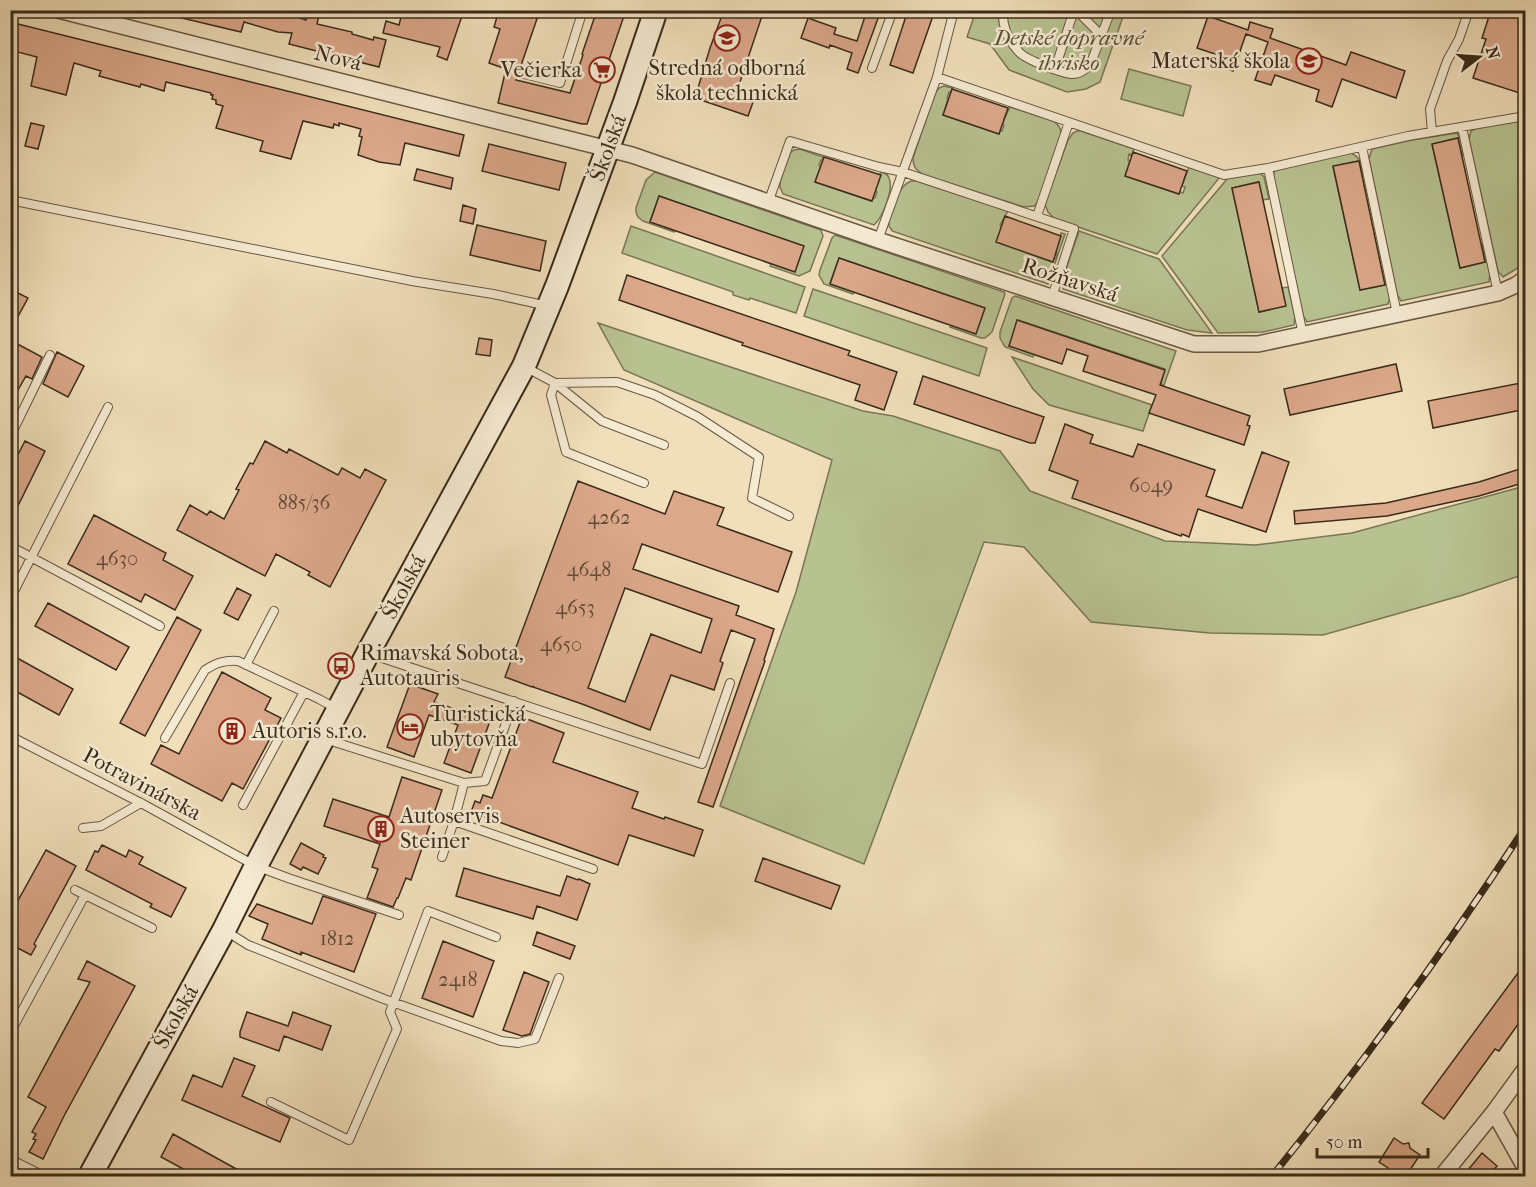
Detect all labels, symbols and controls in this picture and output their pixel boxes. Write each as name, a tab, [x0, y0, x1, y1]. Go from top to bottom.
school or university icon: Stredná odborná škola technická	[712, 23, 742, 53]
park label: Detské dopravné ihrisko	[992, 25, 1147, 76]
north arrow	[1449, 27, 1509, 87]
street label: Nová	[312, 40, 365, 77]
text: N	[1482, 44, 1504, 62]
school or university icon: Materská škola	[1294, 46, 1324, 76]
place label: Materská škola	[1151, 48, 1291, 74]
supermarket icon: Večierka	[587, 55, 617, 85]
place label: Stredná odborná škola technická	[649, 55, 806, 106]
place label: Večierka	[500, 57, 583, 83]
street label: Školská	[583, 110, 632, 185]
street label: Rožňavská	[1019, 252, 1122, 308]
house number: 6049	[1129, 474, 1173, 497]
house number: 885/36	[278, 491, 330, 514]
house number: 4262	[587, 506, 631, 529]
house number: 4630	[96, 547, 138, 570]
street label: Školská	[375, 549, 432, 624]
house number: 4648	[567, 558, 611, 581]
house number: 4653	[555, 596, 595, 619]
house number: 4650	[540, 633, 582, 656]
place label: Rimavská Sobota, Autotauris	[359, 640, 524, 691]
bus stop icon: Rimavská Sobota, Autotauris	[326, 651, 356, 681]
place label: Turistická ubytovňa	[429, 701, 527, 752]
hotel icon: Turistická ubytovňa	[395, 712, 425, 742]
building icon: Autoris s.r.o.	[217, 716, 247, 746]
place label: Autoris s.r.o.	[251, 718, 367, 744]
street label: Potravinárska	[78, 742, 206, 826]
place label: Autoservis Steiner	[399, 803, 499, 854]
building icon: Autoservis Steiner	[366, 814, 396, 844]
house number: 1812	[320, 927, 354, 950]
house number: 2418	[438, 968, 478, 991]
street label: Školská	[147, 979, 204, 1053]
scale bar	[1317, 1121, 1428, 1159]
text: 50 m	[1326, 1132, 1363, 1153]

